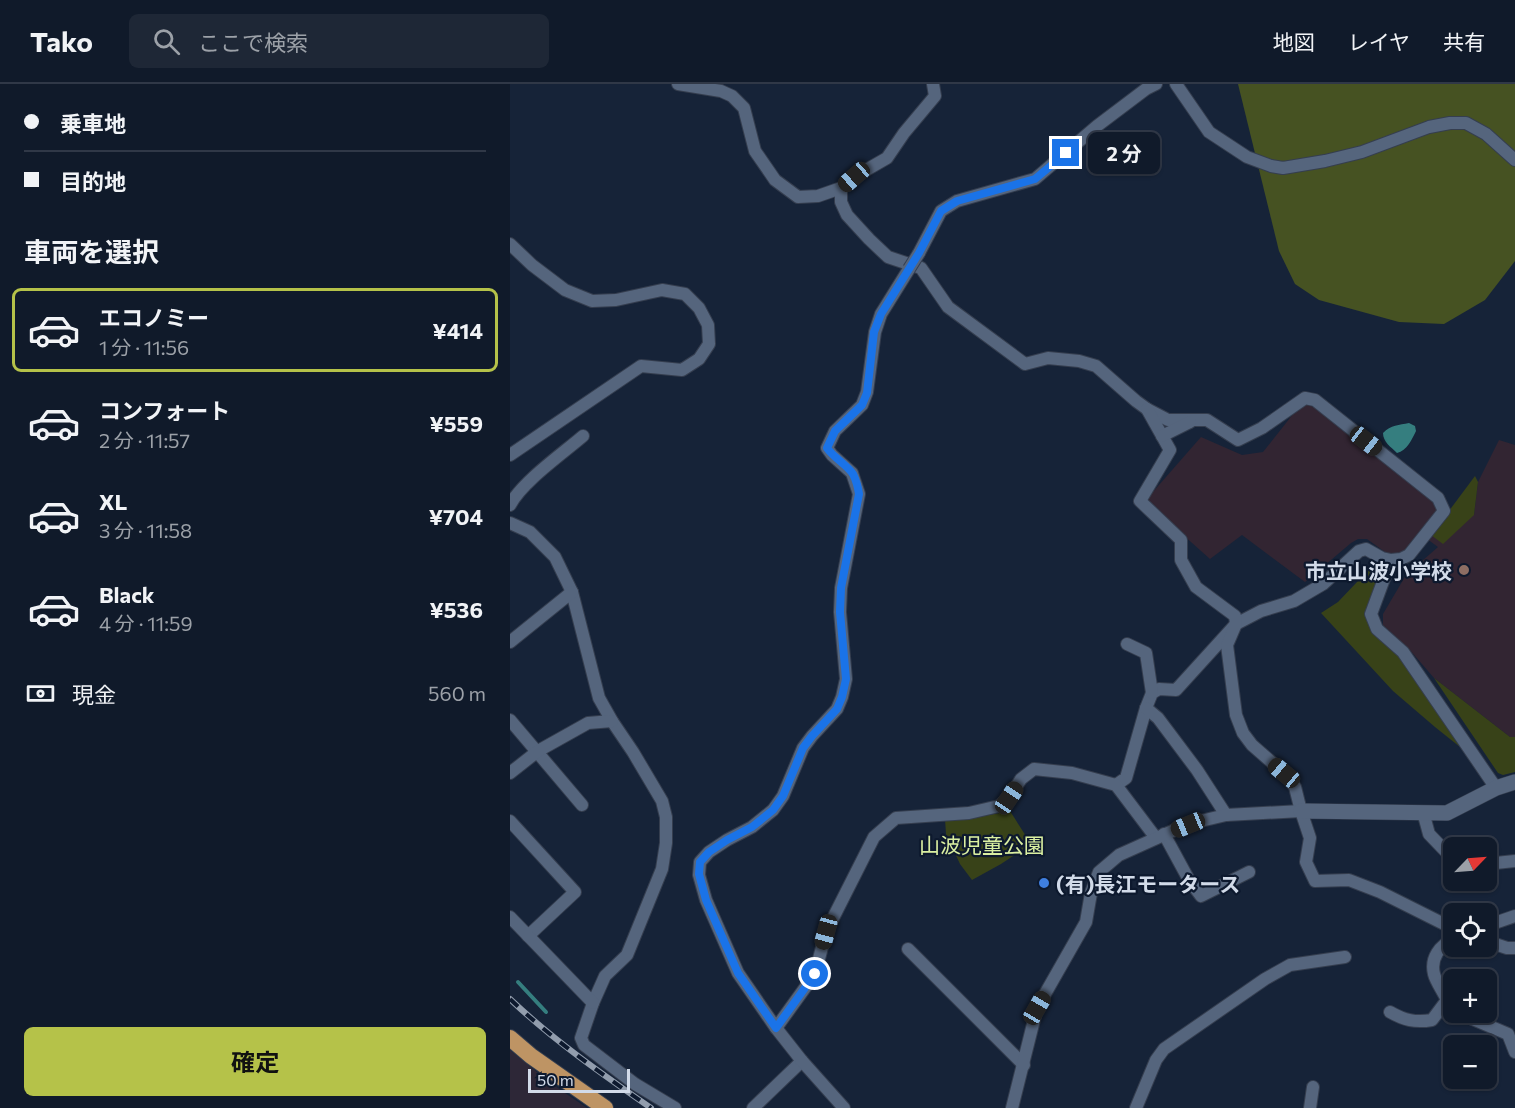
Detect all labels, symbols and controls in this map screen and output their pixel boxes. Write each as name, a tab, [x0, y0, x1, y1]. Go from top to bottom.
search box	[129, 14, 549, 68]
text: Tako	[30, 24, 93, 58]
icon: search	[150, 25, 183, 58]
text: ここで検索	[198, 29, 308, 56]
text: 地図	[1273, 29, 1315, 54]
text: レイヤ	[1348, 29, 1410, 54]
text: 共有	[1443, 29, 1485, 54]
text: 乗車地	[60, 110, 126, 137]
callout: 2 分	[1087, 132, 1159, 174]
route end	[1052, 139, 1079, 166]
text: 2 分	[1106, 141, 1142, 165]
car	[835, 158, 873, 196]
text: 目的地	[60, 168, 126, 195]
text: 車両を選択	[24, 235, 159, 268]
icon: car	[27, 303, 81, 357]
text: エコノミー	[99, 304, 209, 331]
text: ¥414	[432, 317, 483, 344]
text: 1 分 · 11:56	[99, 335, 189, 359]
icon: car	[27, 396, 81, 450]
text: コンフォート	[99, 397, 230, 424]
text: ¥559	[429, 410, 483, 437]
car	[1346, 423, 1386, 459]
text: 2 分 · 11:57	[99, 428, 190, 452]
text: XL	[99, 488, 127, 515]
icon: car	[27, 489, 81, 543]
text: ¥704	[429, 503, 483, 530]
text: 3 分 · 11:58	[99, 518, 192, 542]
place label: 市立山波小学校	[1305, 558, 1452, 583]
marker: 市立山波小学校	[1457, 563, 1471, 577]
text: Black	[99, 581, 154, 608]
icon: car	[27, 582, 81, 636]
text: ¥536	[429, 596, 483, 623]
text: 4 分 · 11:59	[99, 611, 193, 635]
icon: cash	[24, 677, 57, 710]
text: 現金	[72, 681, 116, 708]
text: 560 m	[428, 681, 486, 705]
car	[1264, 755, 1304, 791]
car	[991, 778, 1027, 818]
car	[1168, 810, 1208, 840]
park label: 山波児童公園	[919, 832, 1045, 857]
north arrow	[1443, 837, 1497, 891]
map controls	[1443, 837, 1497, 1089]
place label: (有)長江モータース	[1056, 871, 1240, 896]
marker: (有)長江モータース	[1037, 876, 1051, 890]
button: locate	[1443, 903, 1497, 957]
car	[813, 912, 839, 952]
route start	[801, 960, 828, 987]
button: +	[1443, 969, 1497, 1023]
car	[1020, 988, 1054, 1028]
button: 確定	[24, 1027, 486, 1096]
button: −	[1443, 1035, 1497, 1089]
scale bar	[528, 1066, 630, 1094]
text: 50 m	[537, 1070, 574, 1089]

